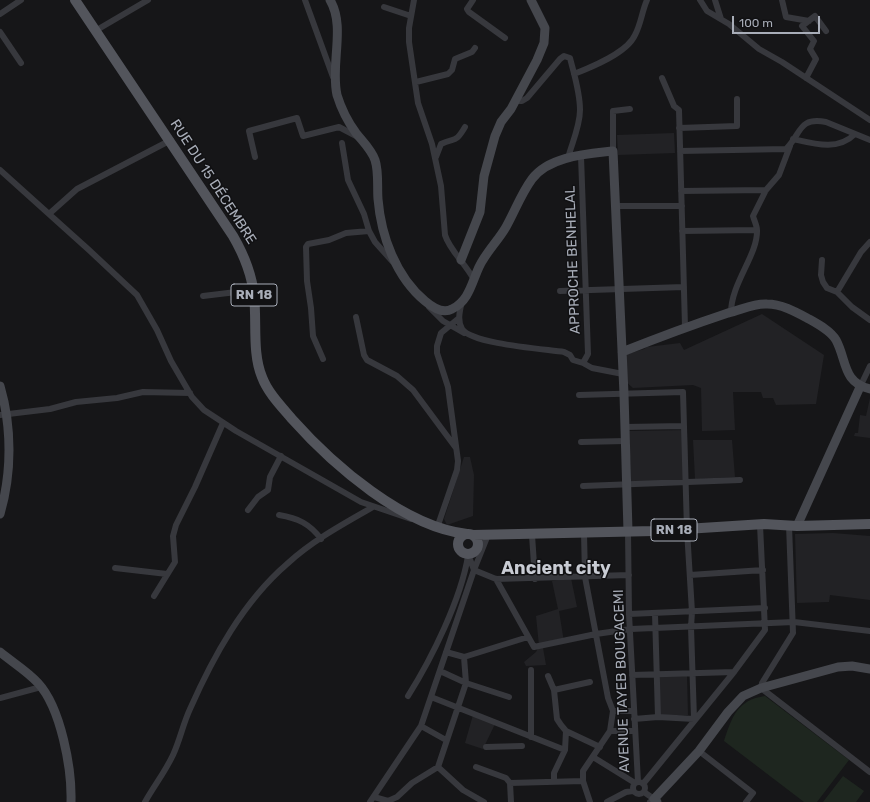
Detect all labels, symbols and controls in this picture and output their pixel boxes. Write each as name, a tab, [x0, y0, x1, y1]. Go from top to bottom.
scale bar	[734, 8, 822, 34]
text: 100 m	[739, 16, 773, 30]
street label: RUE DU 15 DÉCEMBRE	[166, 116, 260, 248]
street label: APPROCHE BENHELAL	[562, 186, 584, 334]
road number: RN 18	[231, 284, 277, 306]
road number: RN 18	[651, 519, 697, 541]
district label: Ancient city	[501, 558, 611, 580]
street label: AVENUE TAYEB BOUGACEMI	[610, 589, 634, 773]

